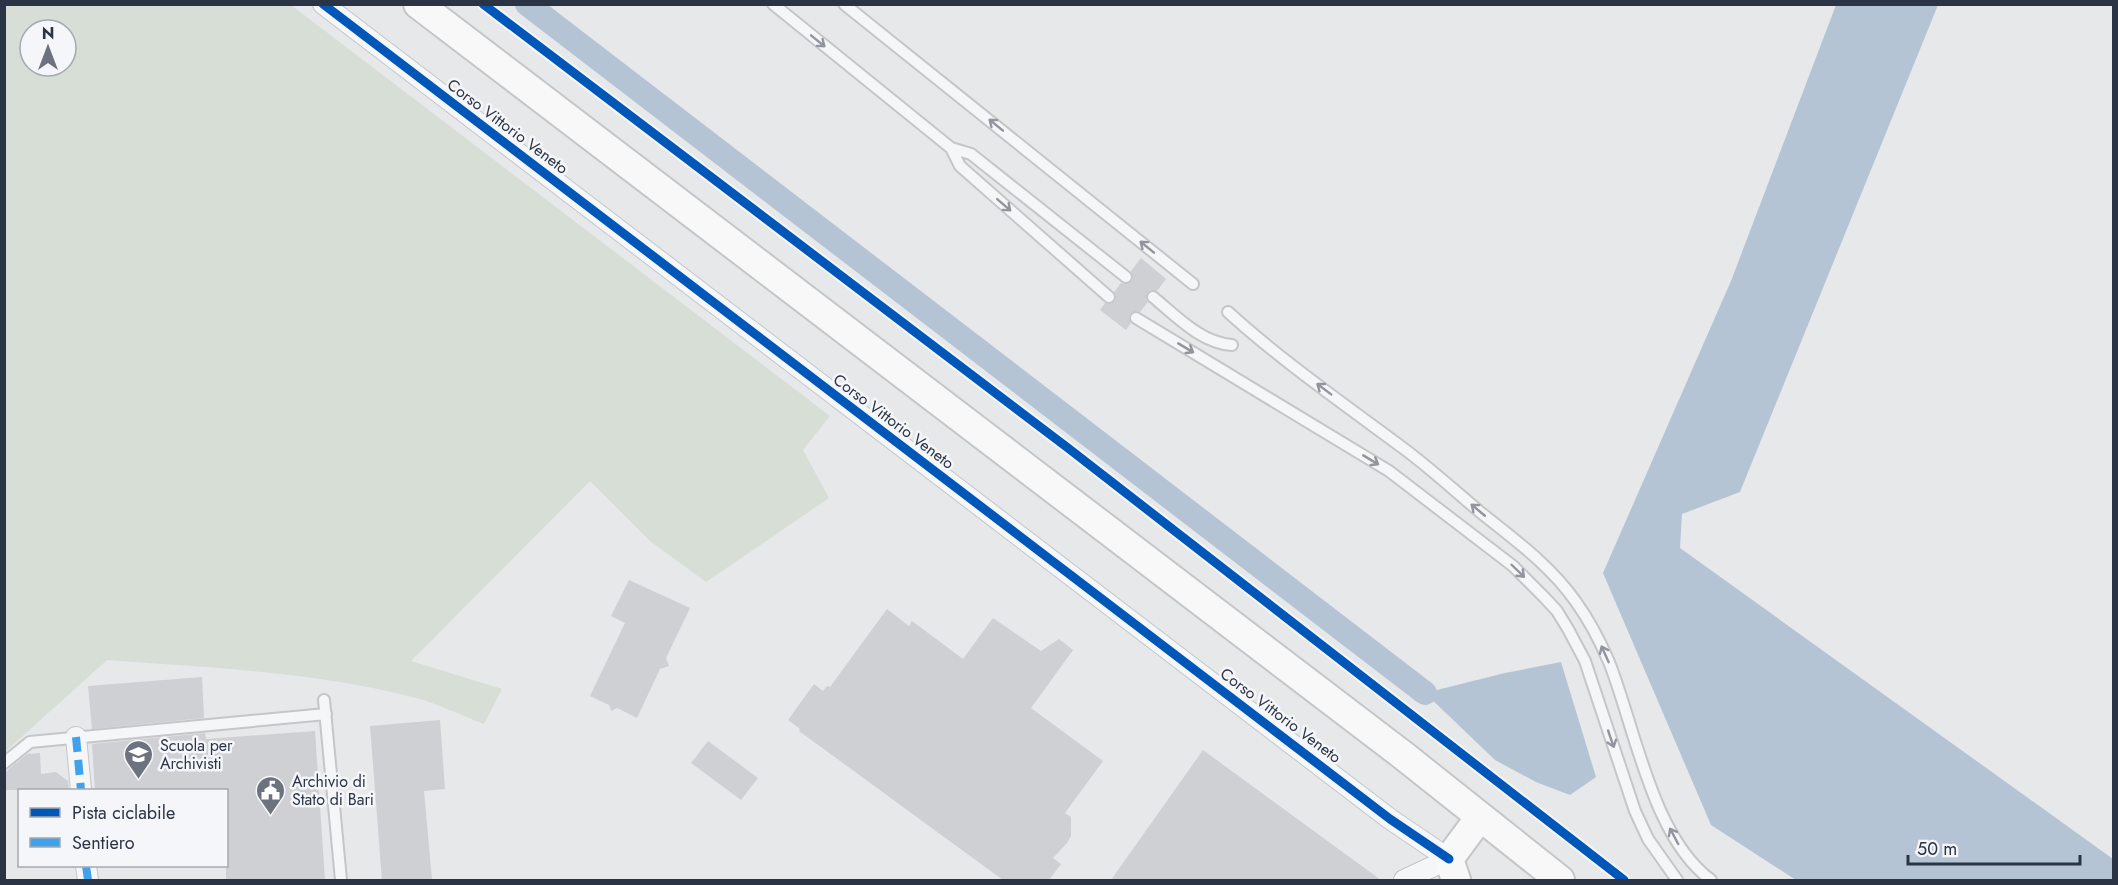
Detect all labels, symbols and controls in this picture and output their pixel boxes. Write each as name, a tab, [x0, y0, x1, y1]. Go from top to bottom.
north arrow	[18, 18, 78, 78]
text: N	[42, 22, 54, 45]
one-way arrow	[810, 35, 826, 48]
street label: Corso Vittorio Veneto	[442, 73, 573, 180]
one-way arrow	[988, 118, 1004, 131]
one-way arrow	[996, 198, 1011, 212]
one-way arrow	[1139, 241, 1155, 254]
one-way arrow	[1177, 342, 1194, 354]
street label: Corso Vittorio Veneto	[828, 368, 959, 475]
one-way arrow	[1317, 383, 1333, 396]
one-way arrow	[1362, 454, 1379, 466]
one-way arrow	[1470, 503, 1486, 516]
one-way arrow	[1511, 564, 1526, 579]
one-way arrow	[1599, 645, 1610, 664]
street label: Corso Vittorio Veneto	[1215, 662, 1346, 769]
one-way arrow	[1606, 729, 1617, 748]
place label: Scuola per Archivisti	[160, 734, 233, 775]
school or university icon: Scuola per Archivisti	[123, 738, 155, 780]
place label: Archivio di Stato di Bari	[292, 770, 374, 811]
public building icon: Archivio di Stato di Bari	[255, 774, 287, 816]
legend	[18, 789, 228, 867]
text: Pista ciclabile	[72, 800, 175, 826]
one-way arrow	[1668, 828, 1680, 845]
scale bar	[1908, 828, 2080, 866]
text: Sentiero	[72, 830, 135, 856]
text: 50 m	[1917, 836, 1957, 862]

